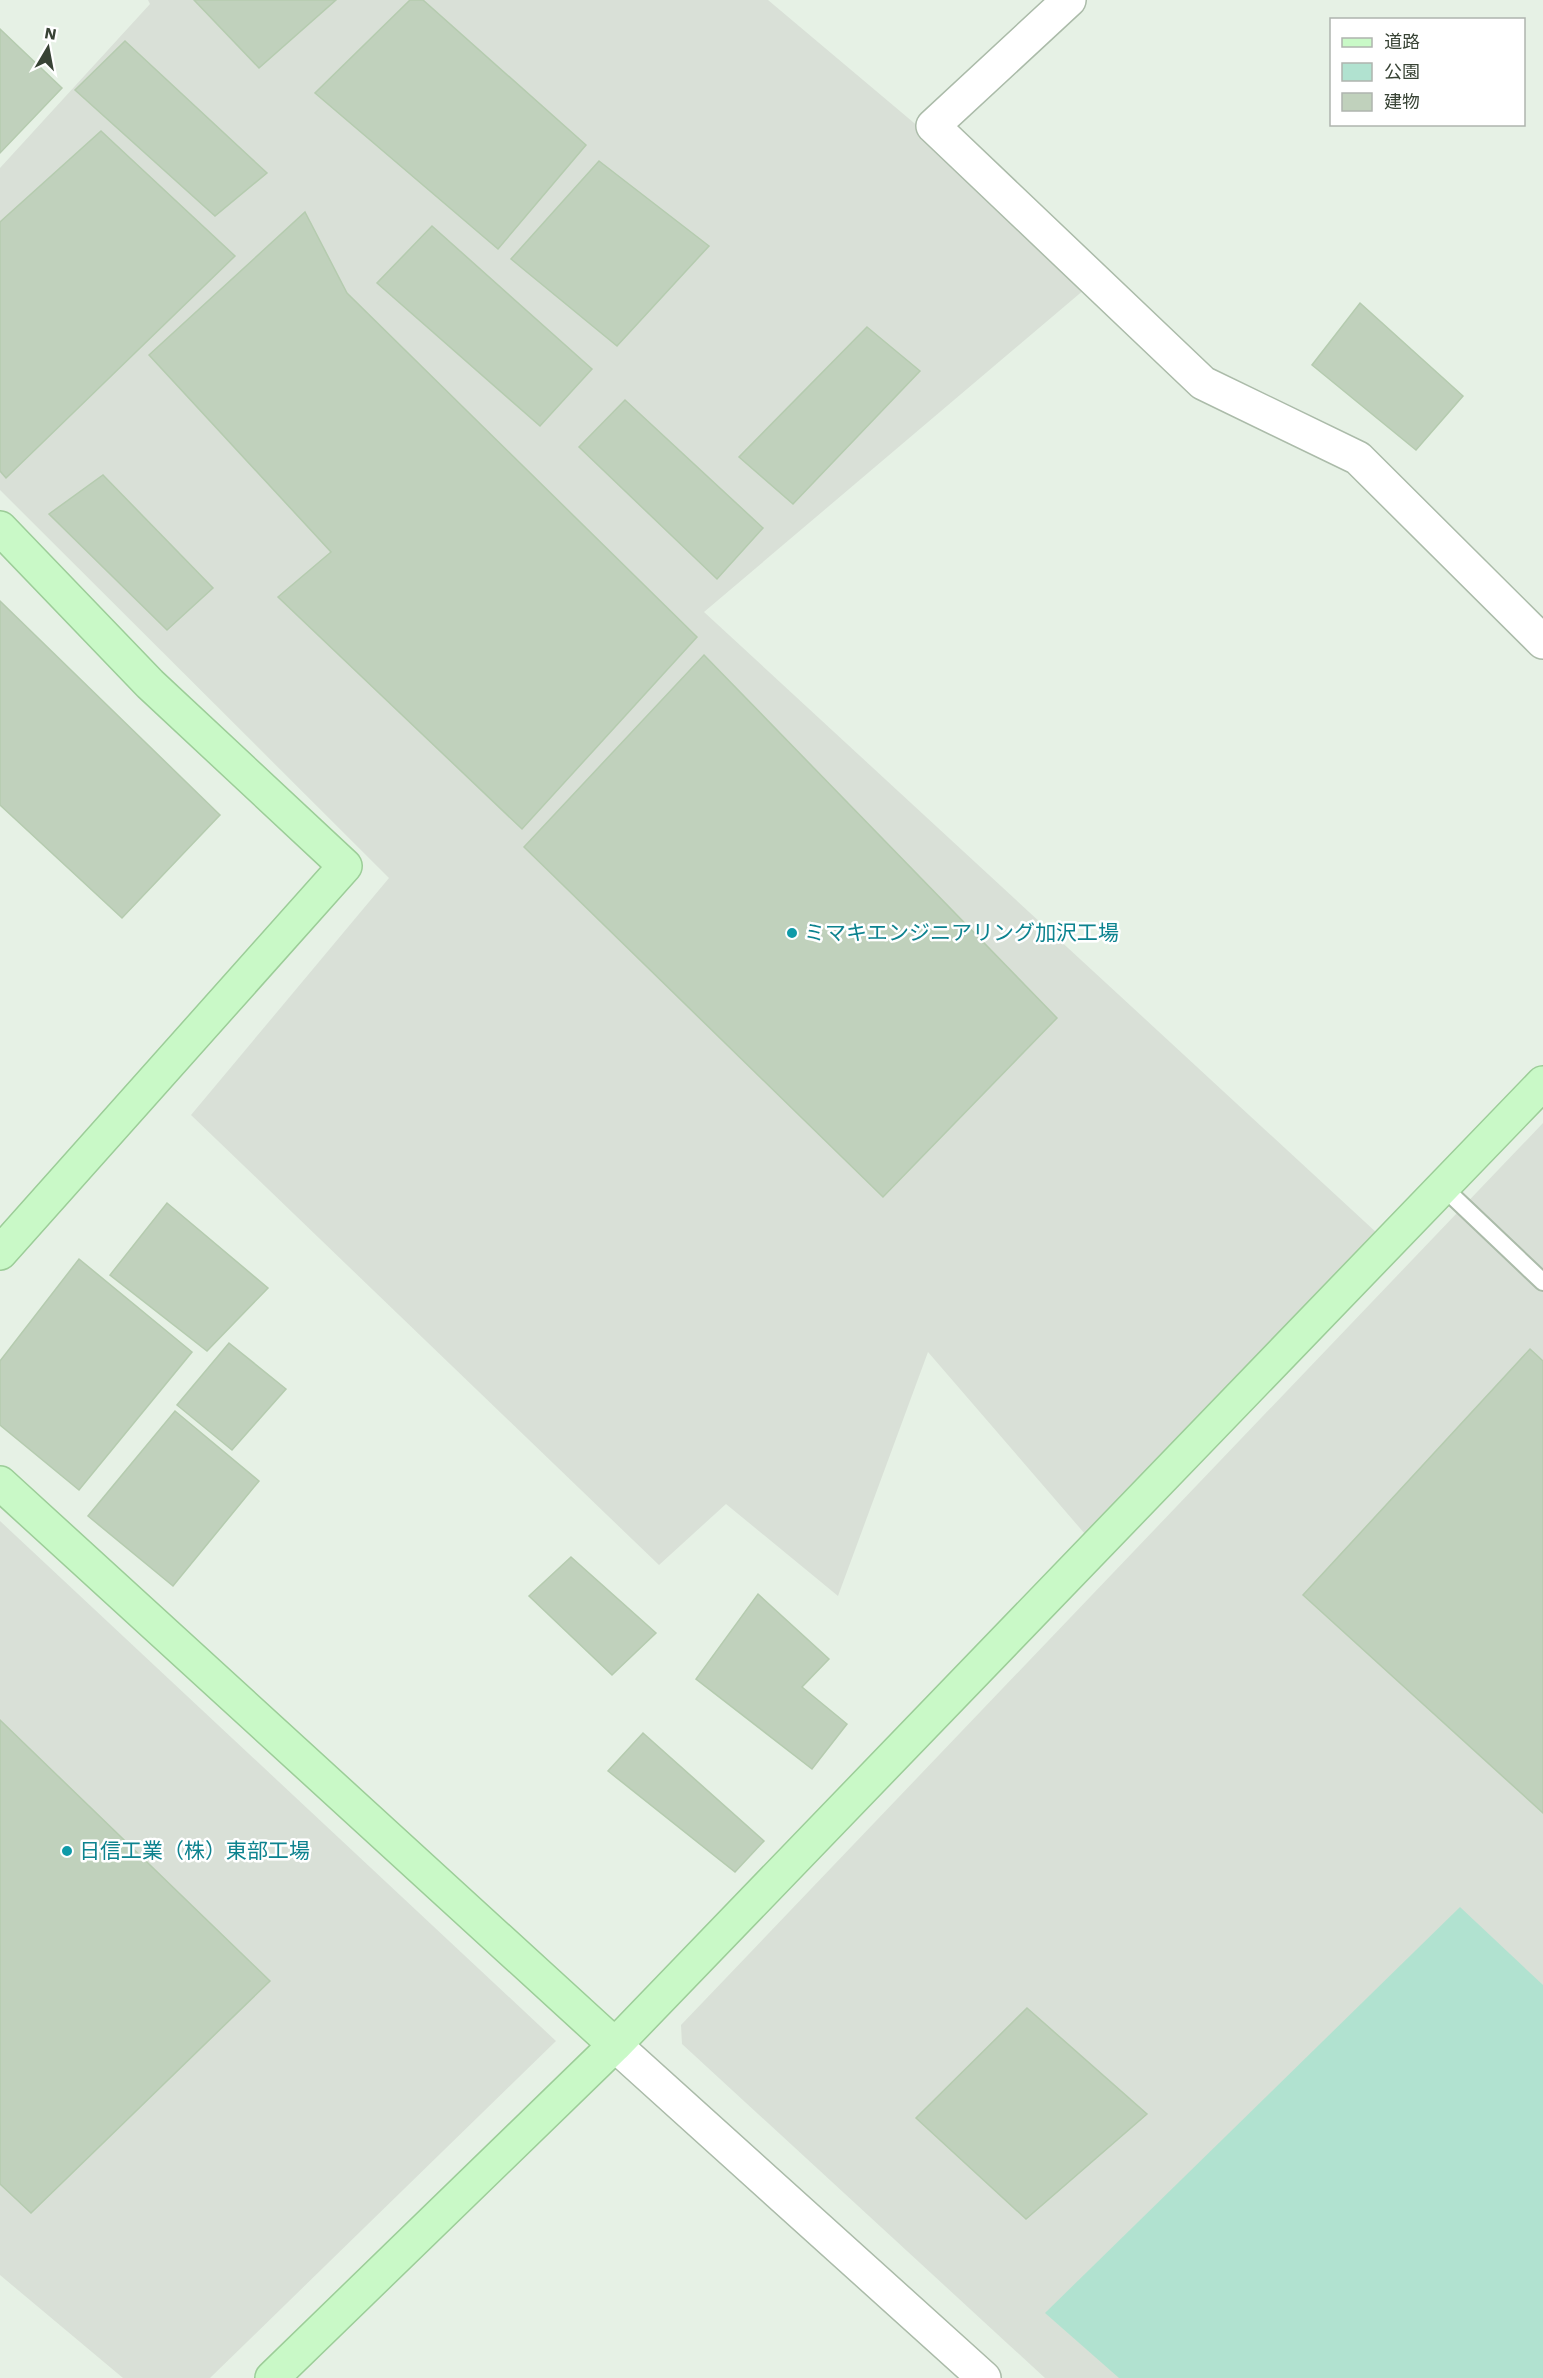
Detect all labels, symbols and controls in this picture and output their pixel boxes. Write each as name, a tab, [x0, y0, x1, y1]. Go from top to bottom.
north arrow	[18, 18, 78, 78]
legend	[1330, 18, 1525, 126]
text: N	[43, 23, 58, 44]
text: 道路	[1384, 31, 1420, 52]
text: 公園	[1384, 61, 1420, 82]
text: 建物	[1384, 91, 1420, 112]
place label: ミマキエンジニアリング加沢工場	[804, 920, 1119, 945]
marker: ミマキエンジニアリング加沢工場	[785, 926, 799, 940]
place label: 日信工業（株）東部工場	[79, 1838, 310, 1863]
marker: 日信工業（株）東部工場	[60, 1844, 74, 1858]

